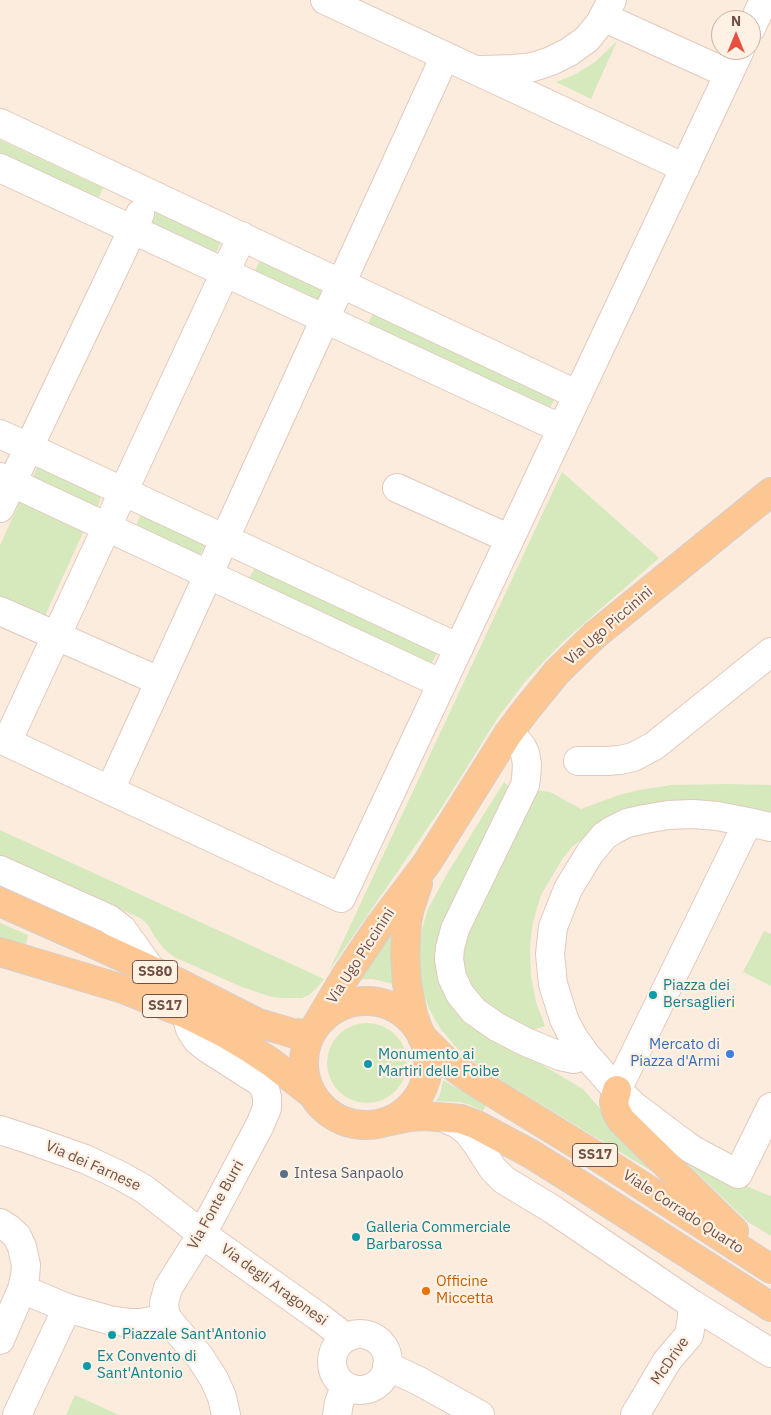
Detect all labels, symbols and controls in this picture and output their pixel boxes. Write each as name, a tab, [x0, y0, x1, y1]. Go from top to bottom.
north arrow	[711, 10, 761, 60]
text: N	[731, 12, 741, 30]
street label: Via Ugo Piccinini	[561, 583, 657, 669]
street label: Via Ugo Piccinini	[323, 905, 399, 1007]
road number: SS80	[132, 960, 178, 984]
place label: Piazza dei Bersaglieri	[663, 977, 735, 1012]
marker: Piazza dei Bersaglieri	[647, 989, 659, 1001]
road number: SS17	[142, 994, 188, 1018]
place label: Mercato di Piazza d'Armi	[630, 1036, 720, 1071]
place label: Monumento ai Martiri delle Foibe	[378, 1046, 499, 1081]
marker: Mercato di Piazza d'Armi	[724, 1048, 736, 1060]
marker: Monumento ai Martiri delle Foibe	[362, 1058, 374, 1070]
street label: Via dei Farnese	[43, 1137, 143, 1195]
road number: SS17	[572, 1144, 618, 1166]
street label: Via Fonte Burri	[184, 1157, 248, 1253]
place label: Intesa Sanpaolo	[294, 1165, 404, 1183]
street label: Viale Corrado Quarto	[619, 1166, 747, 1258]
marker: Intesa Sanpaolo	[278, 1168, 290, 1180]
place label: Galleria Commerciale Barbarossa	[366, 1219, 511, 1254]
marker: Galleria Commerciale Barbarossa	[350, 1231, 362, 1243]
street label: Via degli Aragonesi	[217, 1240, 331, 1330]
place label: Officine Miccetta	[436, 1273, 493, 1308]
marker: Officine Miccetta	[420, 1285, 432, 1297]
place label: Piazzale Sant'Antonio	[122, 1326, 266, 1344]
marker: Piazzale Sant'Antonio	[106, 1329, 118, 1341]
street label: McDrive	[647, 1333, 693, 1389]
place label: Ex Convento di Sant'Antonio	[97, 1348, 197, 1383]
marker: Ex Convento di Sant'Antonio	[81, 1360, 93, 1372]

